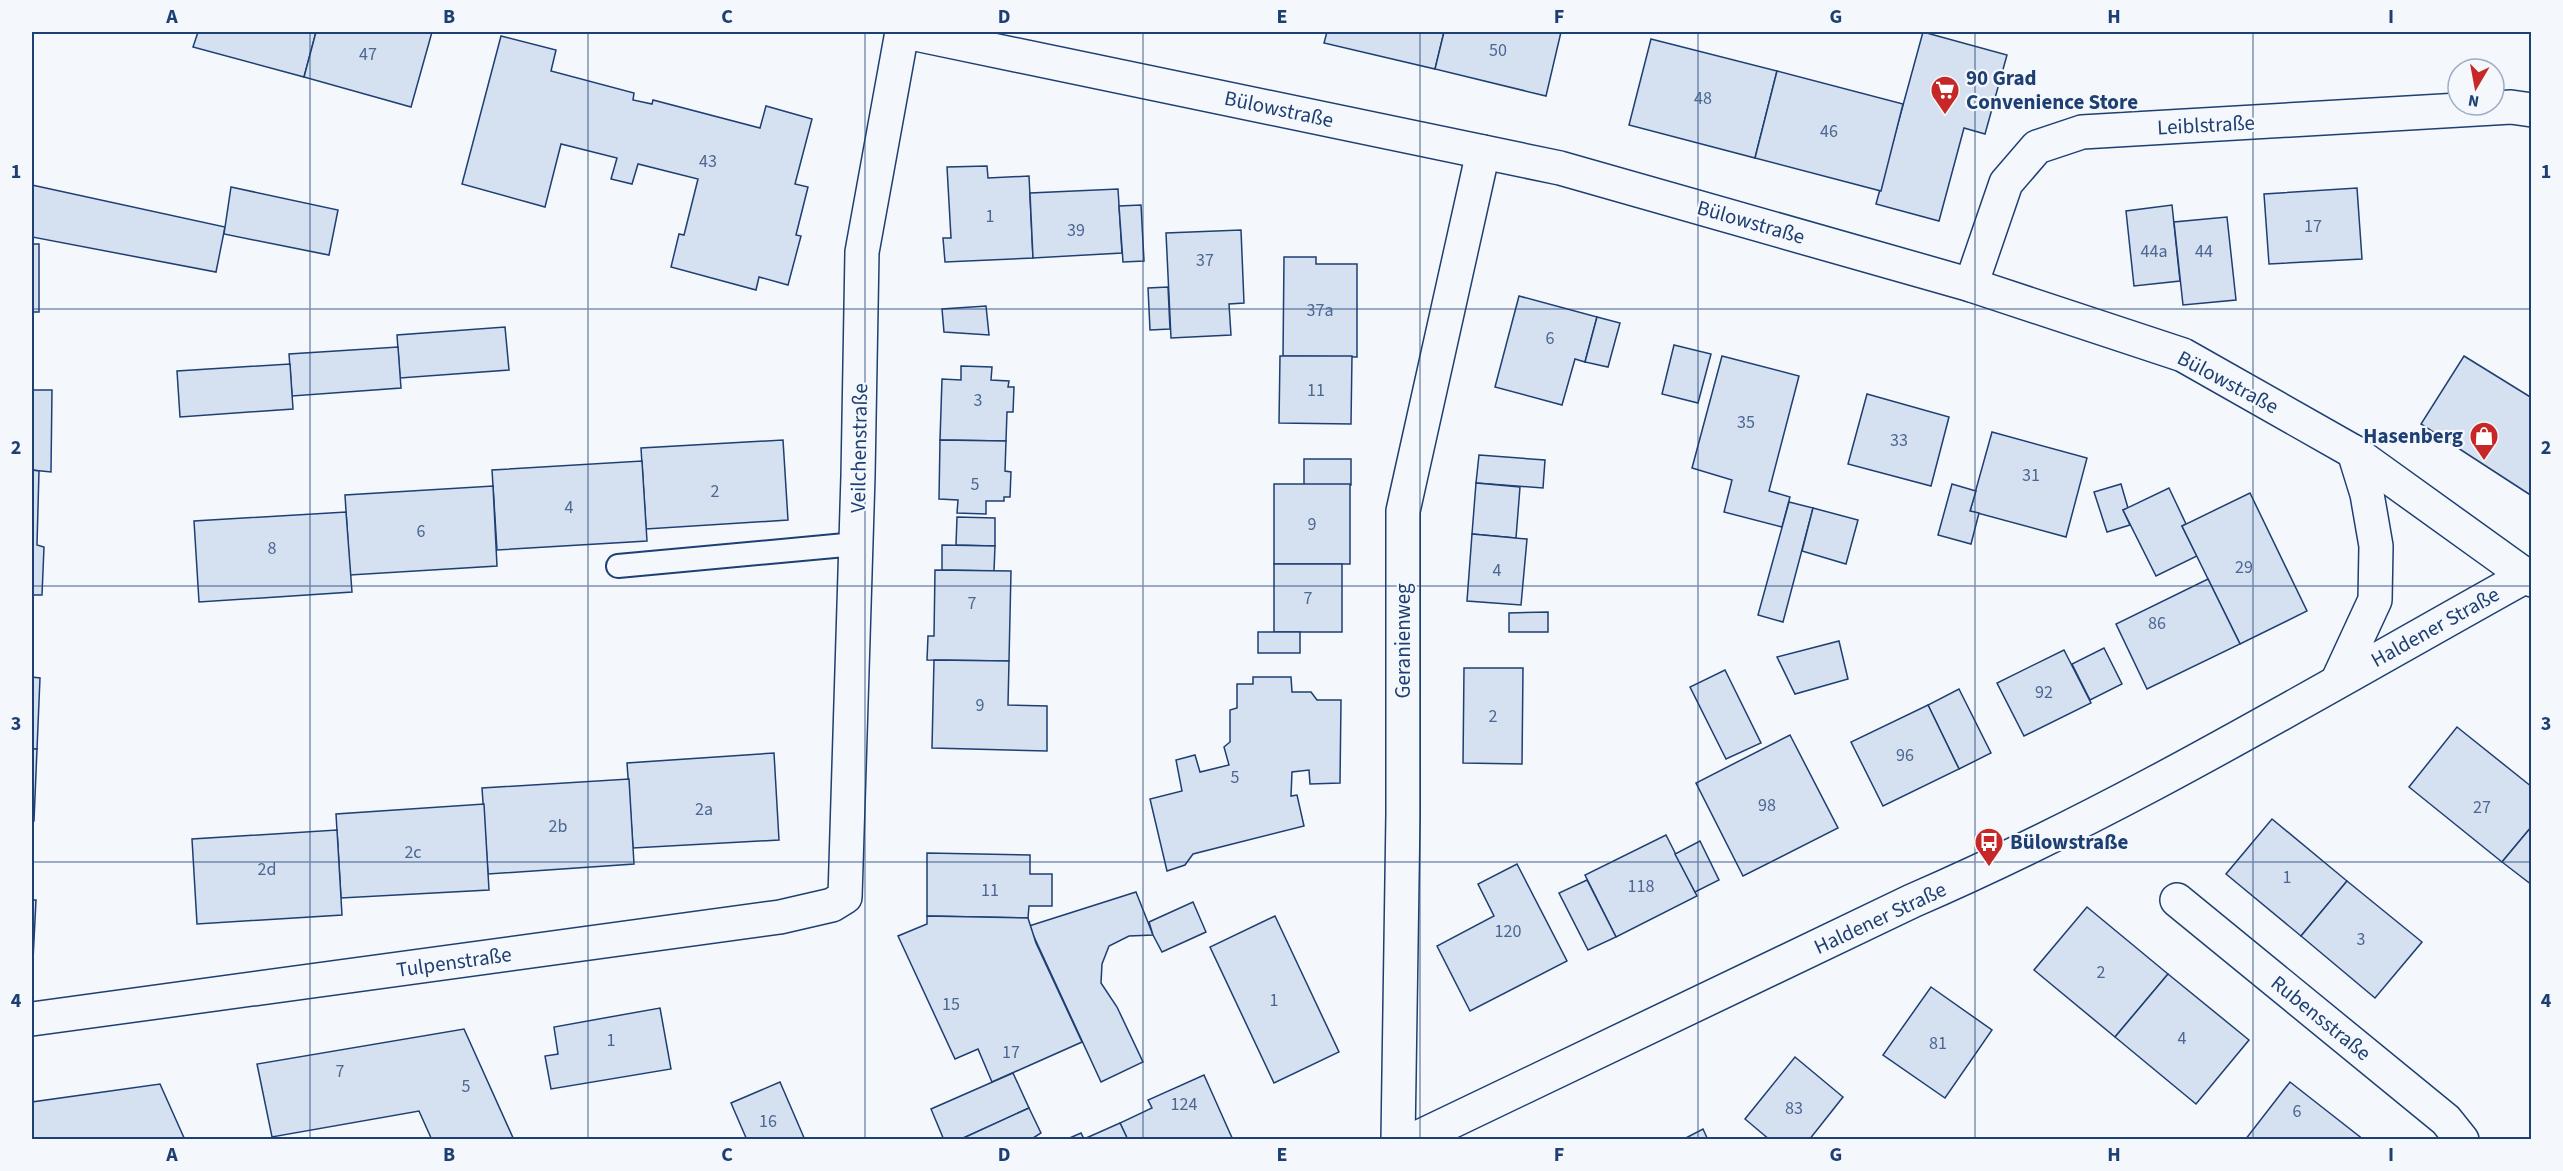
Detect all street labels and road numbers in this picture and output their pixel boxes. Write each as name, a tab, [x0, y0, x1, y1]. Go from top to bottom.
street label: Bülowstraße	[1222, 83, 1336, 135]
street label: Leiblstraße	[2156, 107, 2256, 143]
street label: Bülowstraße	[1694, 192, 1808, 252]
street label: Bülowstraße	[2172, 343, 2284, 421]
street label: Veilchenstraße	[843, 383, 875, 513]
street label: Haldener Straße	[2365, 579, 2505, 675]
street label: Geranienweg	[1388, 583, 1418, 699]
street label: Haldener Straße	[1809, 874, 1951, 962]
street label: Tulpenstraße	[394, 939, 514, 985]
street label: Rubensstraße	[2265, 968, 2377, 1068]

